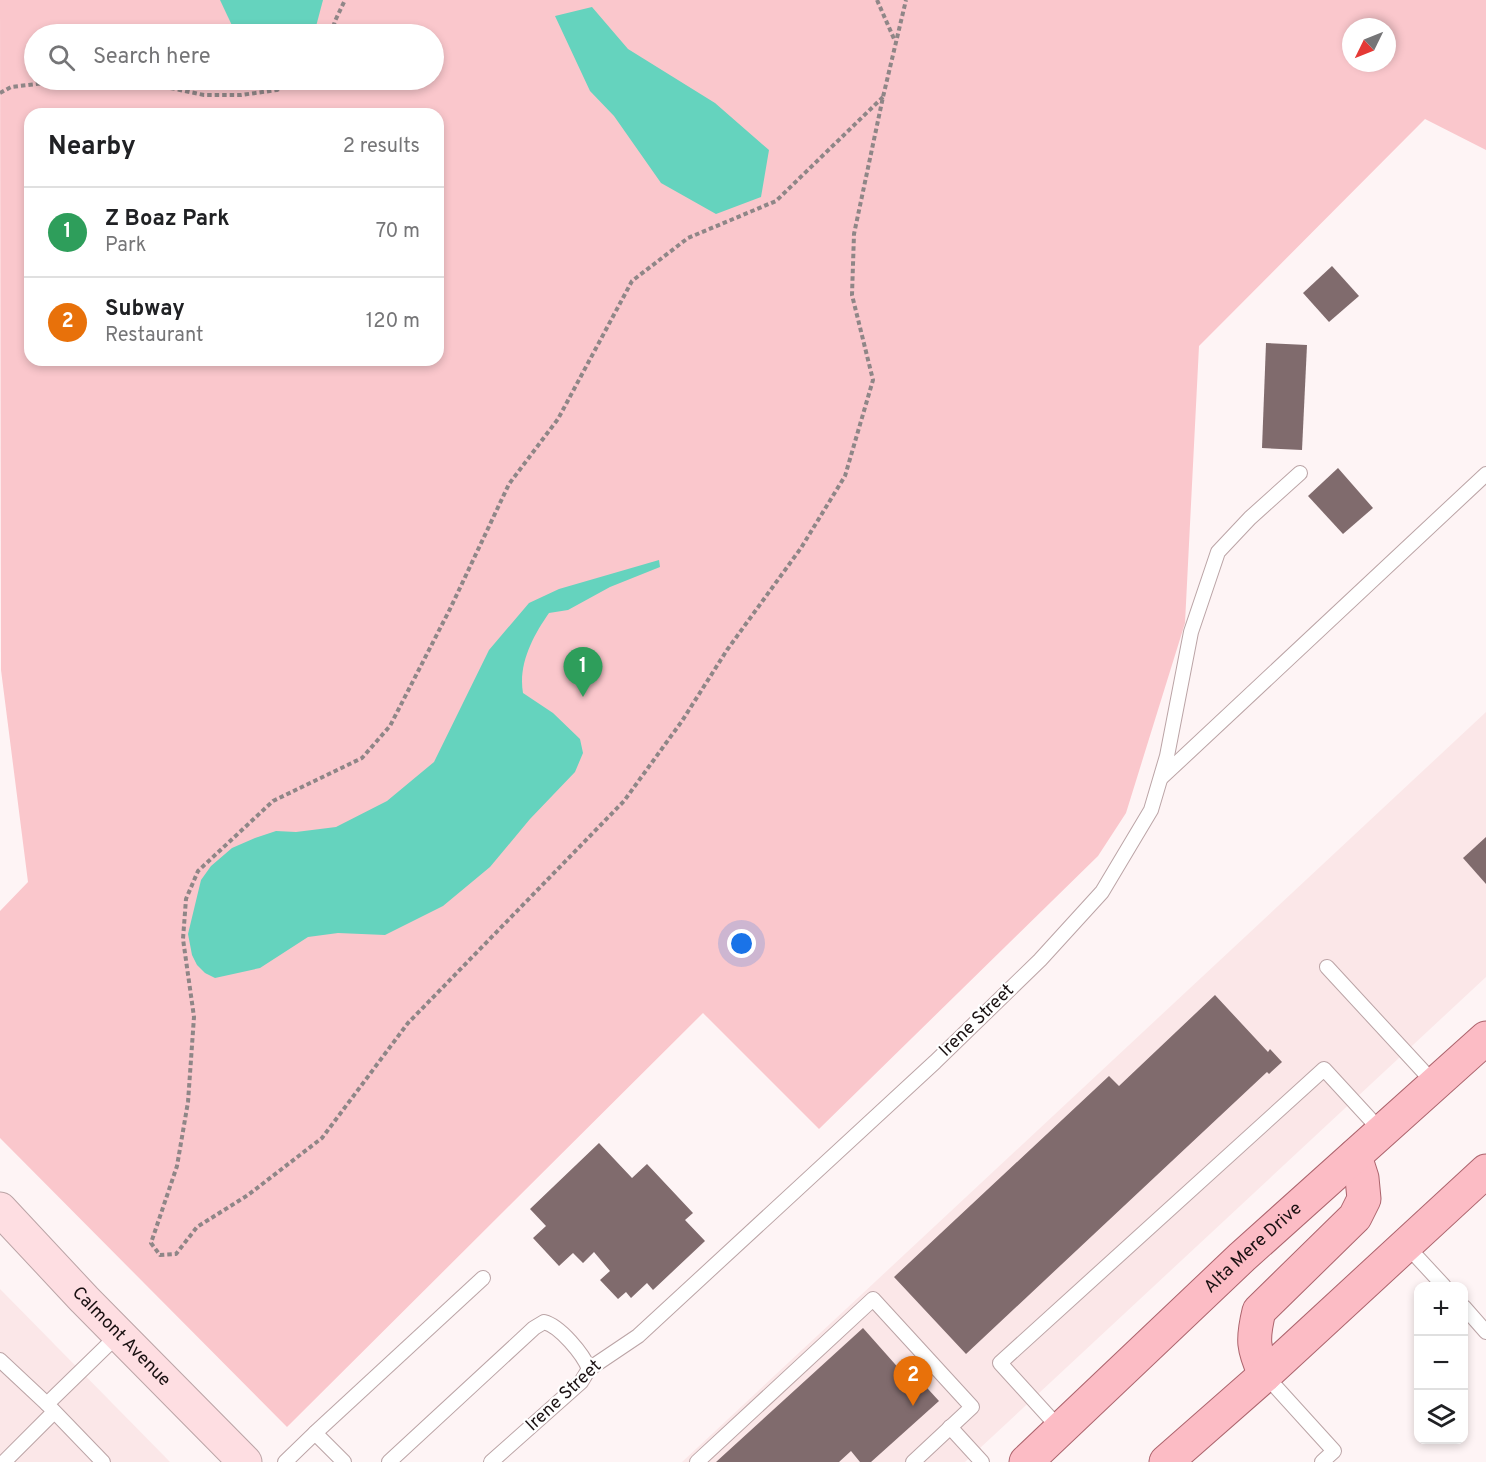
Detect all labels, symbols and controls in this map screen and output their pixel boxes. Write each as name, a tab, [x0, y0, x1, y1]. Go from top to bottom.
north arrow	[1342, 18, 1396, 72]
search box	[24, 24, 444, 90]
icon: search	[45, 41, 78, 74]
text: Search here	[93, 44, 211, 71]
text: Nearby	[48, 131, 136, 164]
text: 2 results	[343, 134, 420, 160]
text: Z Boaz Park	[105, 206, 229, 233]
text: 1	[64, 219, 72, 245]
text: 70 m	[376, 219, 420, 245]
text: Park	[105, 233, 146, 259]
text: Subway	[105, 296, 185, 323]
text: 2	[61, 309, 74, 335]
text: 120 m	[366, 309, 420, 335]
text: Restaurant	[105, 323, 204, 349]
pin: 1	[564, 648, 602, 697]
your location	[727, 929, 756, 958]
street label: Irene Street	[935, 980, 1019, 1062]
street label: Alta Mere Drive	[1199, 1197, 1307, 1299]
street label: Calmont Avenue	[67, 1282, 176, 1392]
map controls	[1414, 1282, 1468, 1444]
button: +	[1414, 1282, 1468, 1336]
button: −	[1414, 1336, 1468, 1390]
street label: Irene Street	[521, 1355, 607, 1437]
pin: 2	[894, 1356, 932, 1406]
button: layers	[1414, 1390, 1468, 1444]

